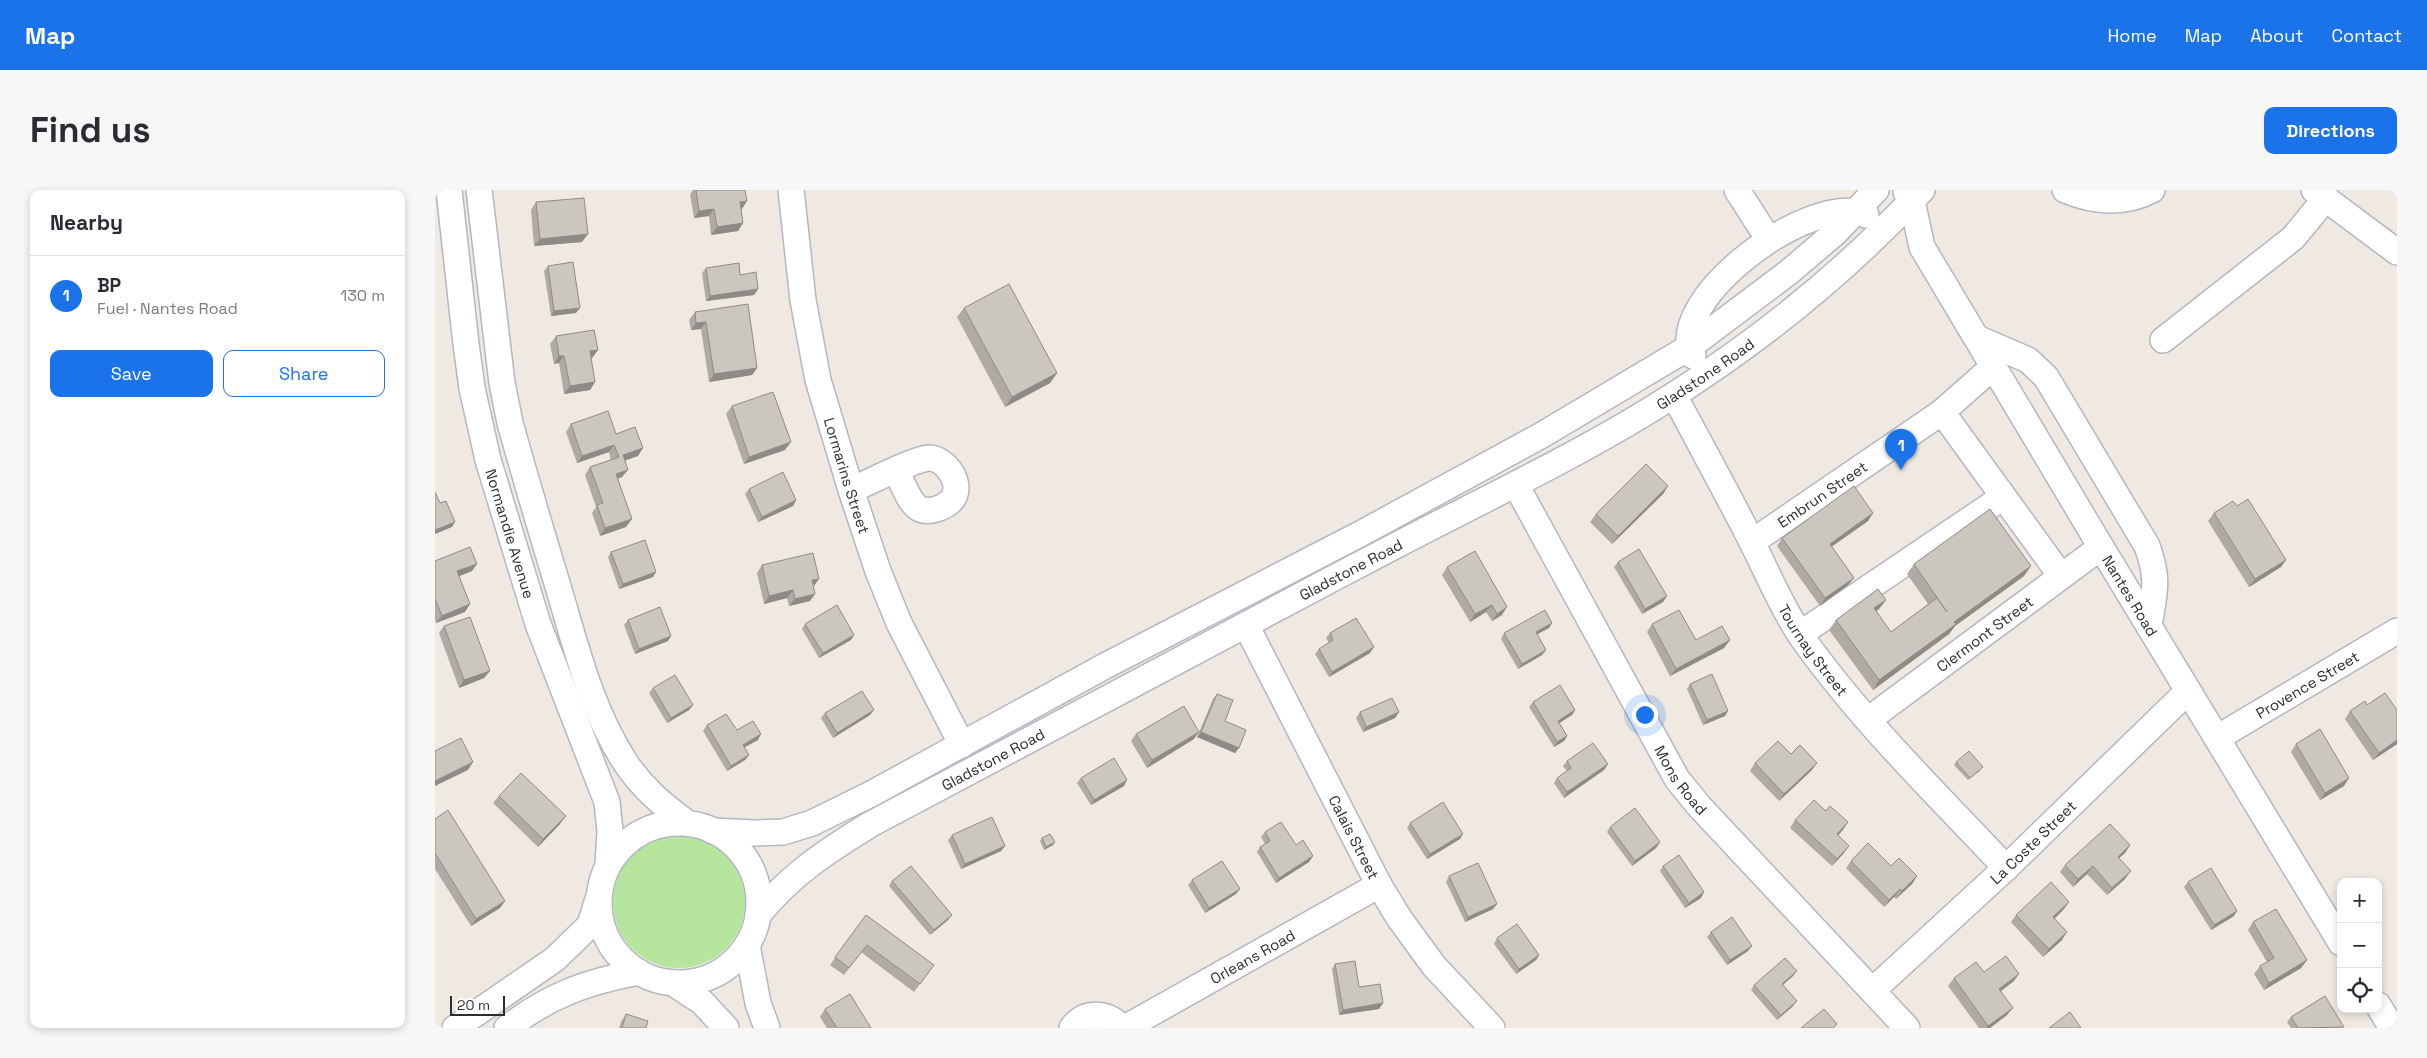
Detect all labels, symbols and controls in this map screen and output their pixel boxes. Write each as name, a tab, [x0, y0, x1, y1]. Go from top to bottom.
text: Map	[25, 20, 75, 51]
text: Home	[2108, 24, 2157, 47]
text: Map	[2185, 24, 2222, 47]
text: About	[2250, 24, 2304, 47]
text: Contact	[2332, 24, 2402, 47]
button: Directions	[2264, 107, 2397, 154]
text: Find us	[30, 108, 151, 152]
text: Nearby	[50, 209, 123, 236]
text: BP	[97, 273, 121, 298]
text: 1	[62, 285, 70, 306]
text: 130 m	[341, 285, 385, 306]
text: Fuel · Nantes Road	[97, 298, 238, 319]
street label: Gladstone Road	[1652, 334, 1758, 413]
button: Save	[50, 350, 213, 397]
button: Share	[223, 350, 385, 397]
street label: Lormarins Street	[820, 415, 874, 536]
pin: 1	[1885, 429, 1917, 470]
street label: Embrun Street	[1774, 457, 1871, 531]
street label: Normandie Avenue	[482, 466, 539, 601]
street label: Gladstone Road	[1296, 534, 1406, 604]
street label: Nantes Road	[2099, 551, 2162, 640]
street label: Clermont Street	[1932, 591, 2037, 676]
street label: Tournay Street	[1775, 601, 1852, 700]
street label: Provence Street	[2252, 646, 2362, 722]
your location	[1632, 702, 1658, 728]
street label: Gladstone Road	[938, 724, 1048, 794]
street label: Mons Road	[1651, 742, 1711, 818]
street label: Calais Street	[1325, 792, 1384, 882]
street label: La Coste Street	[1986, 796, 2080, 888]
map controls	[2337, 878, 2382, 1013]
button: +	[2337, 878, 2382, 923]
button: −	[2337, 923, 2382, 968]
street label: Orleans Road	[1206, 925, 1298, 988]
button: locate	[2337, 968, 2382, 1013]
scale bar	[450, 993, 505, 1016]
text: 20 m	[457, 996, 490, 1014]

